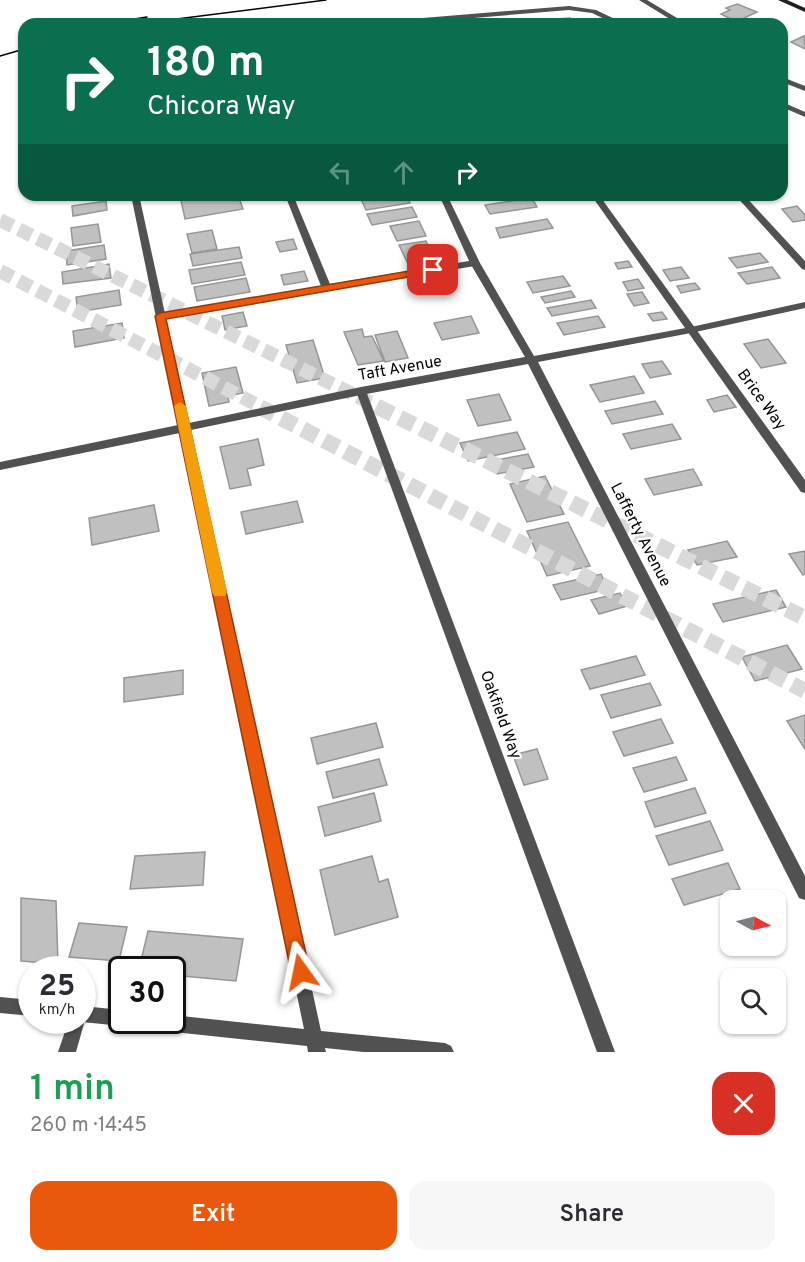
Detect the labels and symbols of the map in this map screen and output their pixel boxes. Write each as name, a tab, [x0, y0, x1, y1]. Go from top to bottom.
pin	[407, 244, 458, 295]
street label: Taft Avenue	[356, 352, 444, 386]
street label: Brice Way	[732, 365, 790, 435]
street label: Lafferty Avenue	[605, 480, 675, 590]
street label: Oakfield Way	[475, 668, 525, 762]
north arrow	[720, 890, 786, 956]
position arrow	[269, 940, 333, 1004]
speed limit sign: 30	[108, 956, 186, 1034]

